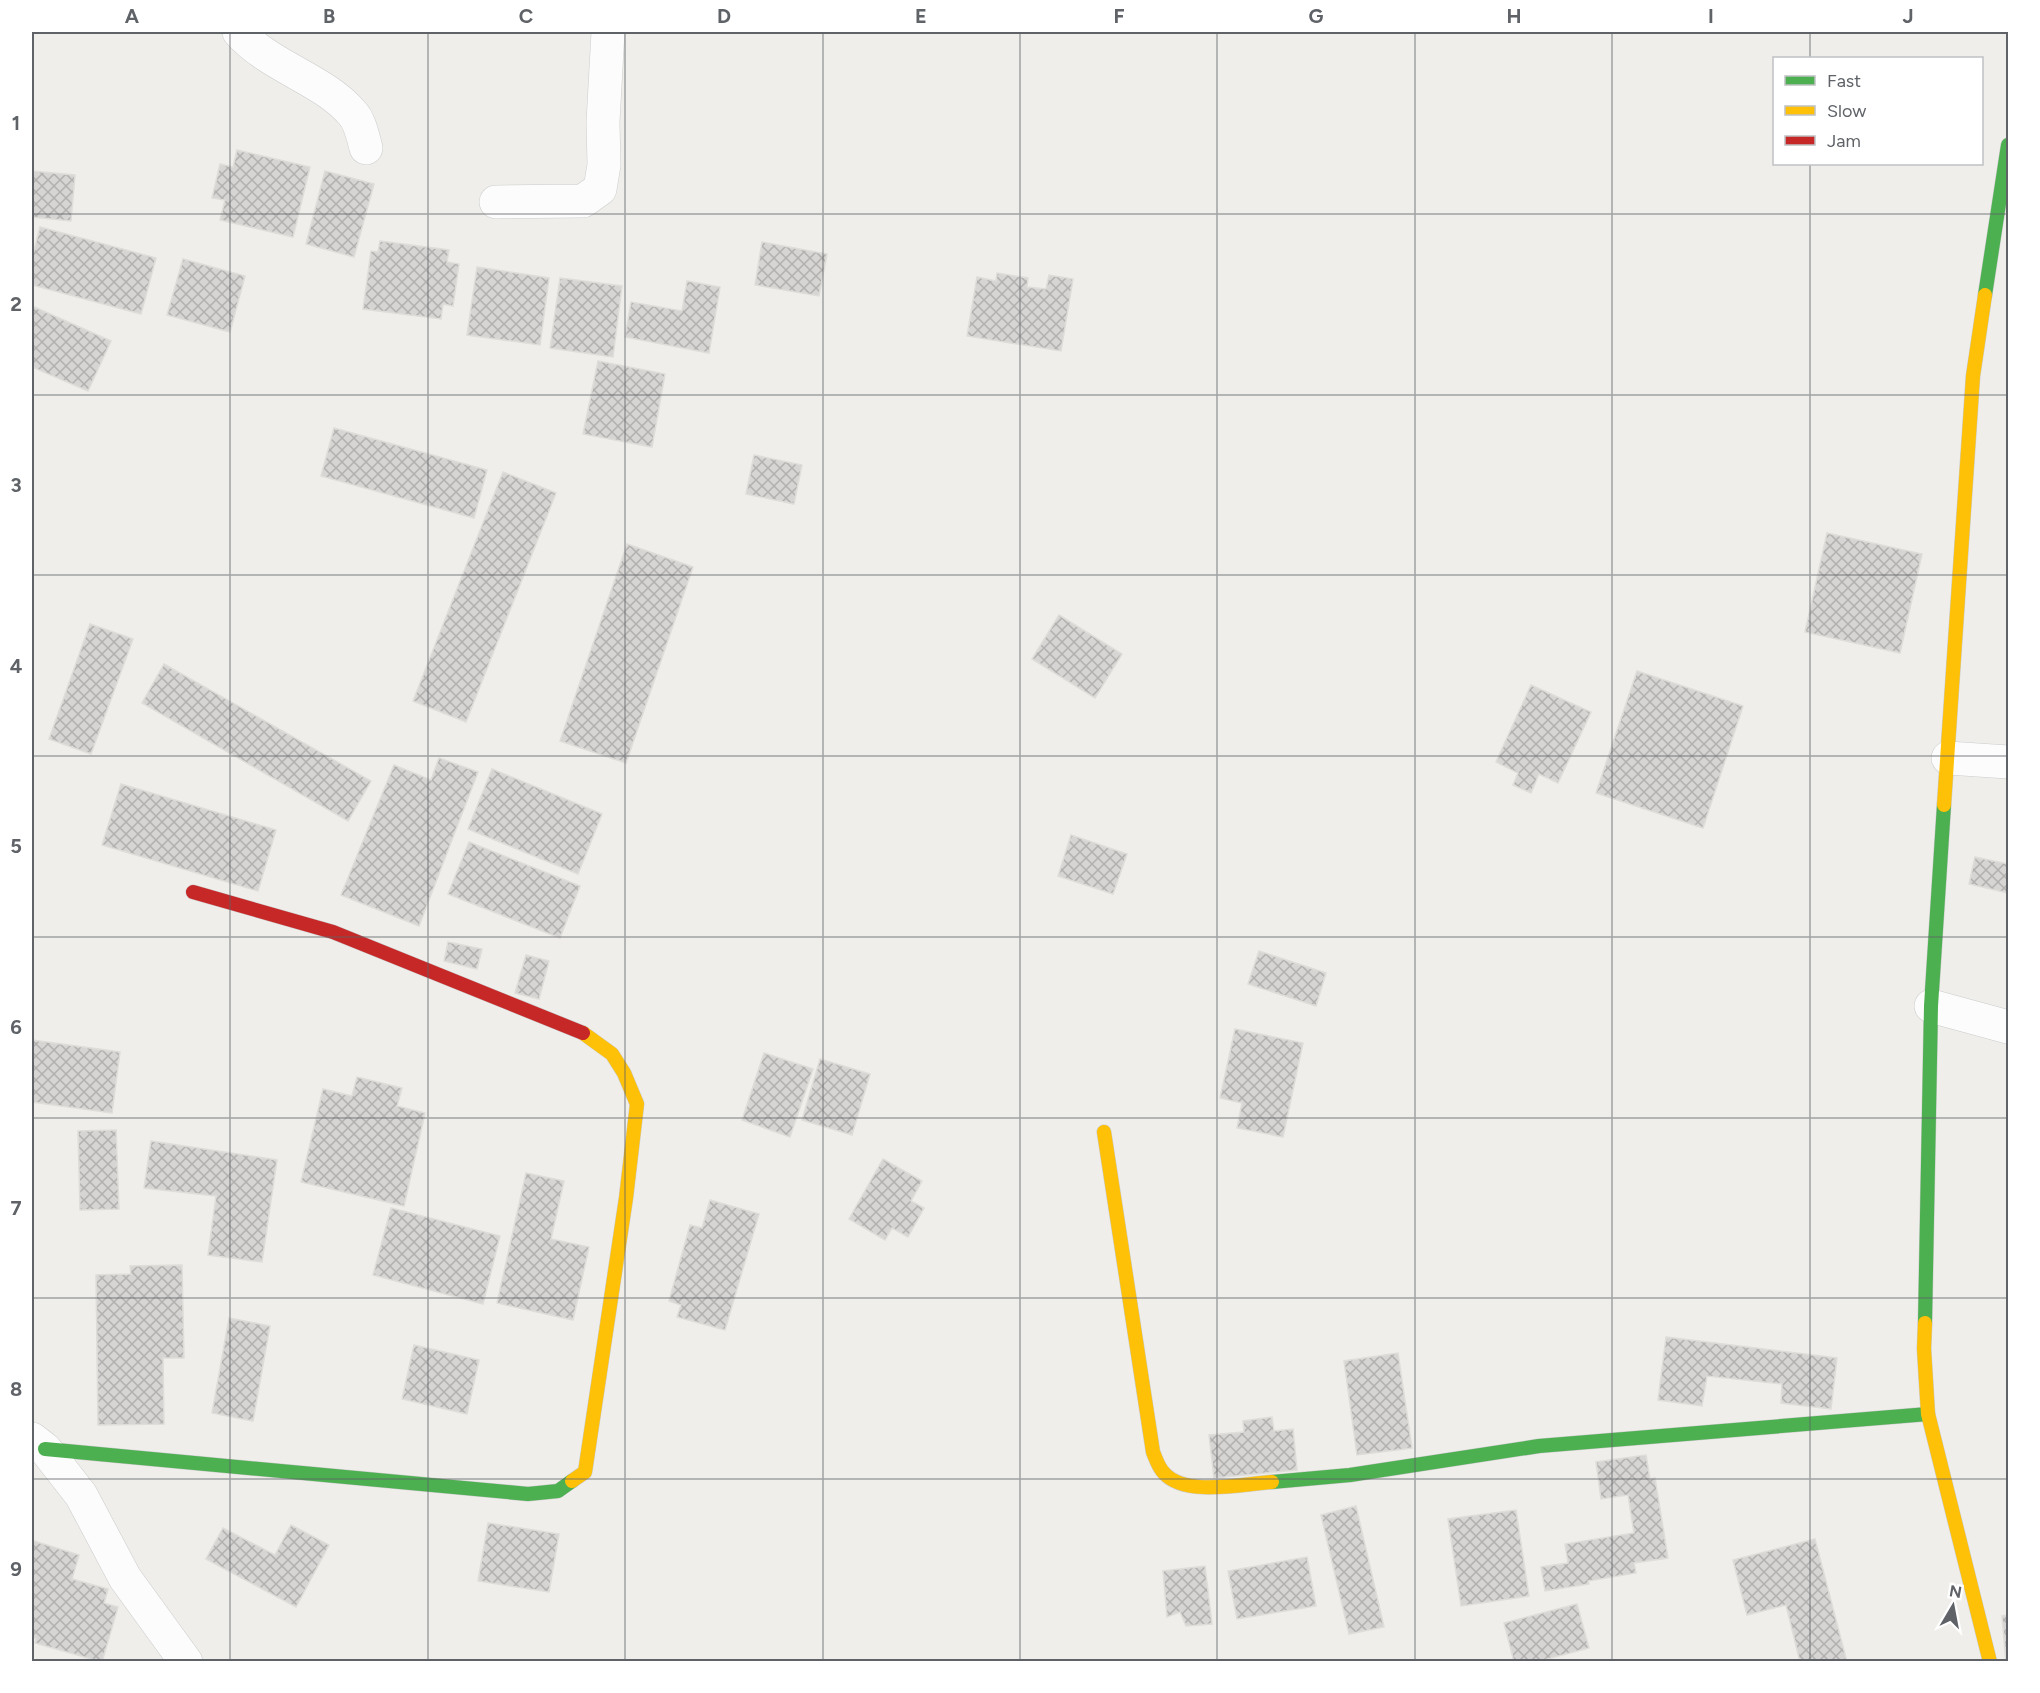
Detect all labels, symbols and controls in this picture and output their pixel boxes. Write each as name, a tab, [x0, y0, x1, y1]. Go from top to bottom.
text: A	[125, 4, 140, 28]
text: B	[323, 4, 335, 28]
text: C	[519, 4, 533, 28]
text: D	[717, 4, 731, 28]
text: E	[915, 4, 927, 28]
text: F	[1113, 4, 1125, 28]
text: G	[1309, 4, 1324, 28]
text: H	[1507, 4, 1522, 28]
text: I	[1708, 4, 1714, 28]
text: J	[1902, 4, 1914, 28]
legend	[1773, 57, 1983, 165]
text: Fast	[1827, 70, 1861, 92]
text: Slow	[1827, 100, 1866, 122]
text: 1	[12, 111, 20, 135]
text: Jam	[1827, 130, 1861, 152]
text: 2	[10, 292, 22, 316]
text: 3	[10, 473, 22, 497]
text: 4	[10, 654, 23, 678]
text: 5	[10, 834, 22, 858]
text: 6	[10, 1015, 22, 1039]
text: 7	[10, 1196, 22, 1220]
text: 8	[10, 1377, 22, 1401]
text: 9	[10, 1557, 22, 1581]
north arrow	[1923, 1576, 1983, 1636]
text: N	[1948, 1581, 1963, 1602]

